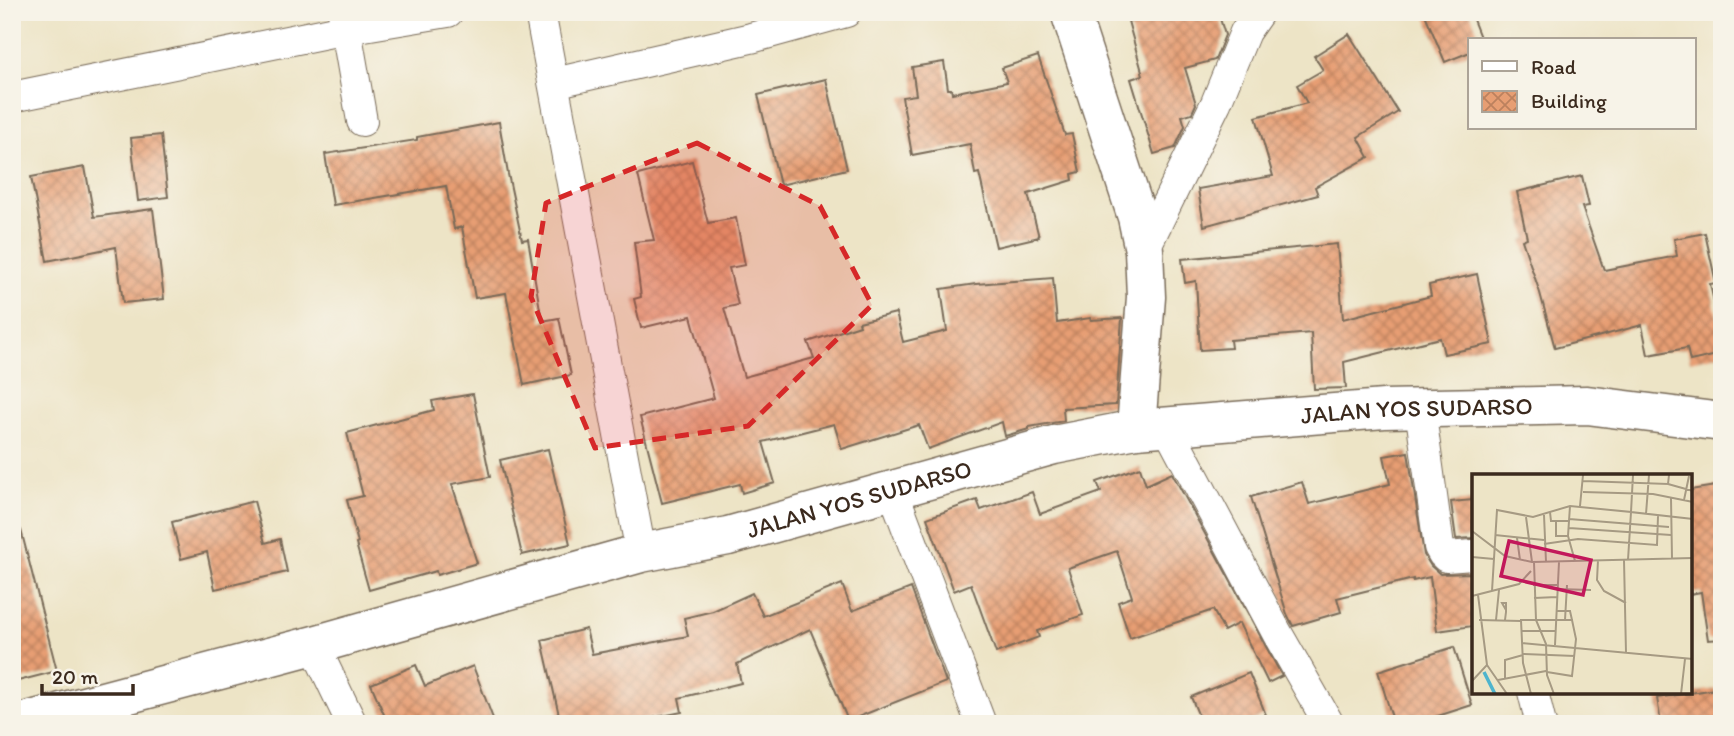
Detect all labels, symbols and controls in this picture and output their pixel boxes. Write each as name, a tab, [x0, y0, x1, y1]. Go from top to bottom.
legend	[1468, 38, 1696, 130]
text: Road	[1531, 54, 1577, 79]
text: Building	[1531, 88, 1607, 113]
street label: JALAN YOS SUDARSO	[1300, 391, 1533, 430]
street label: JALAN YOS SUDARSO	[744, 454, 975, 544]
inset map	[1472, 474, 1692, 694]
scale bar	[42, 652, 133, 696]
text: 20 m	[52, 664, 99, 689]

